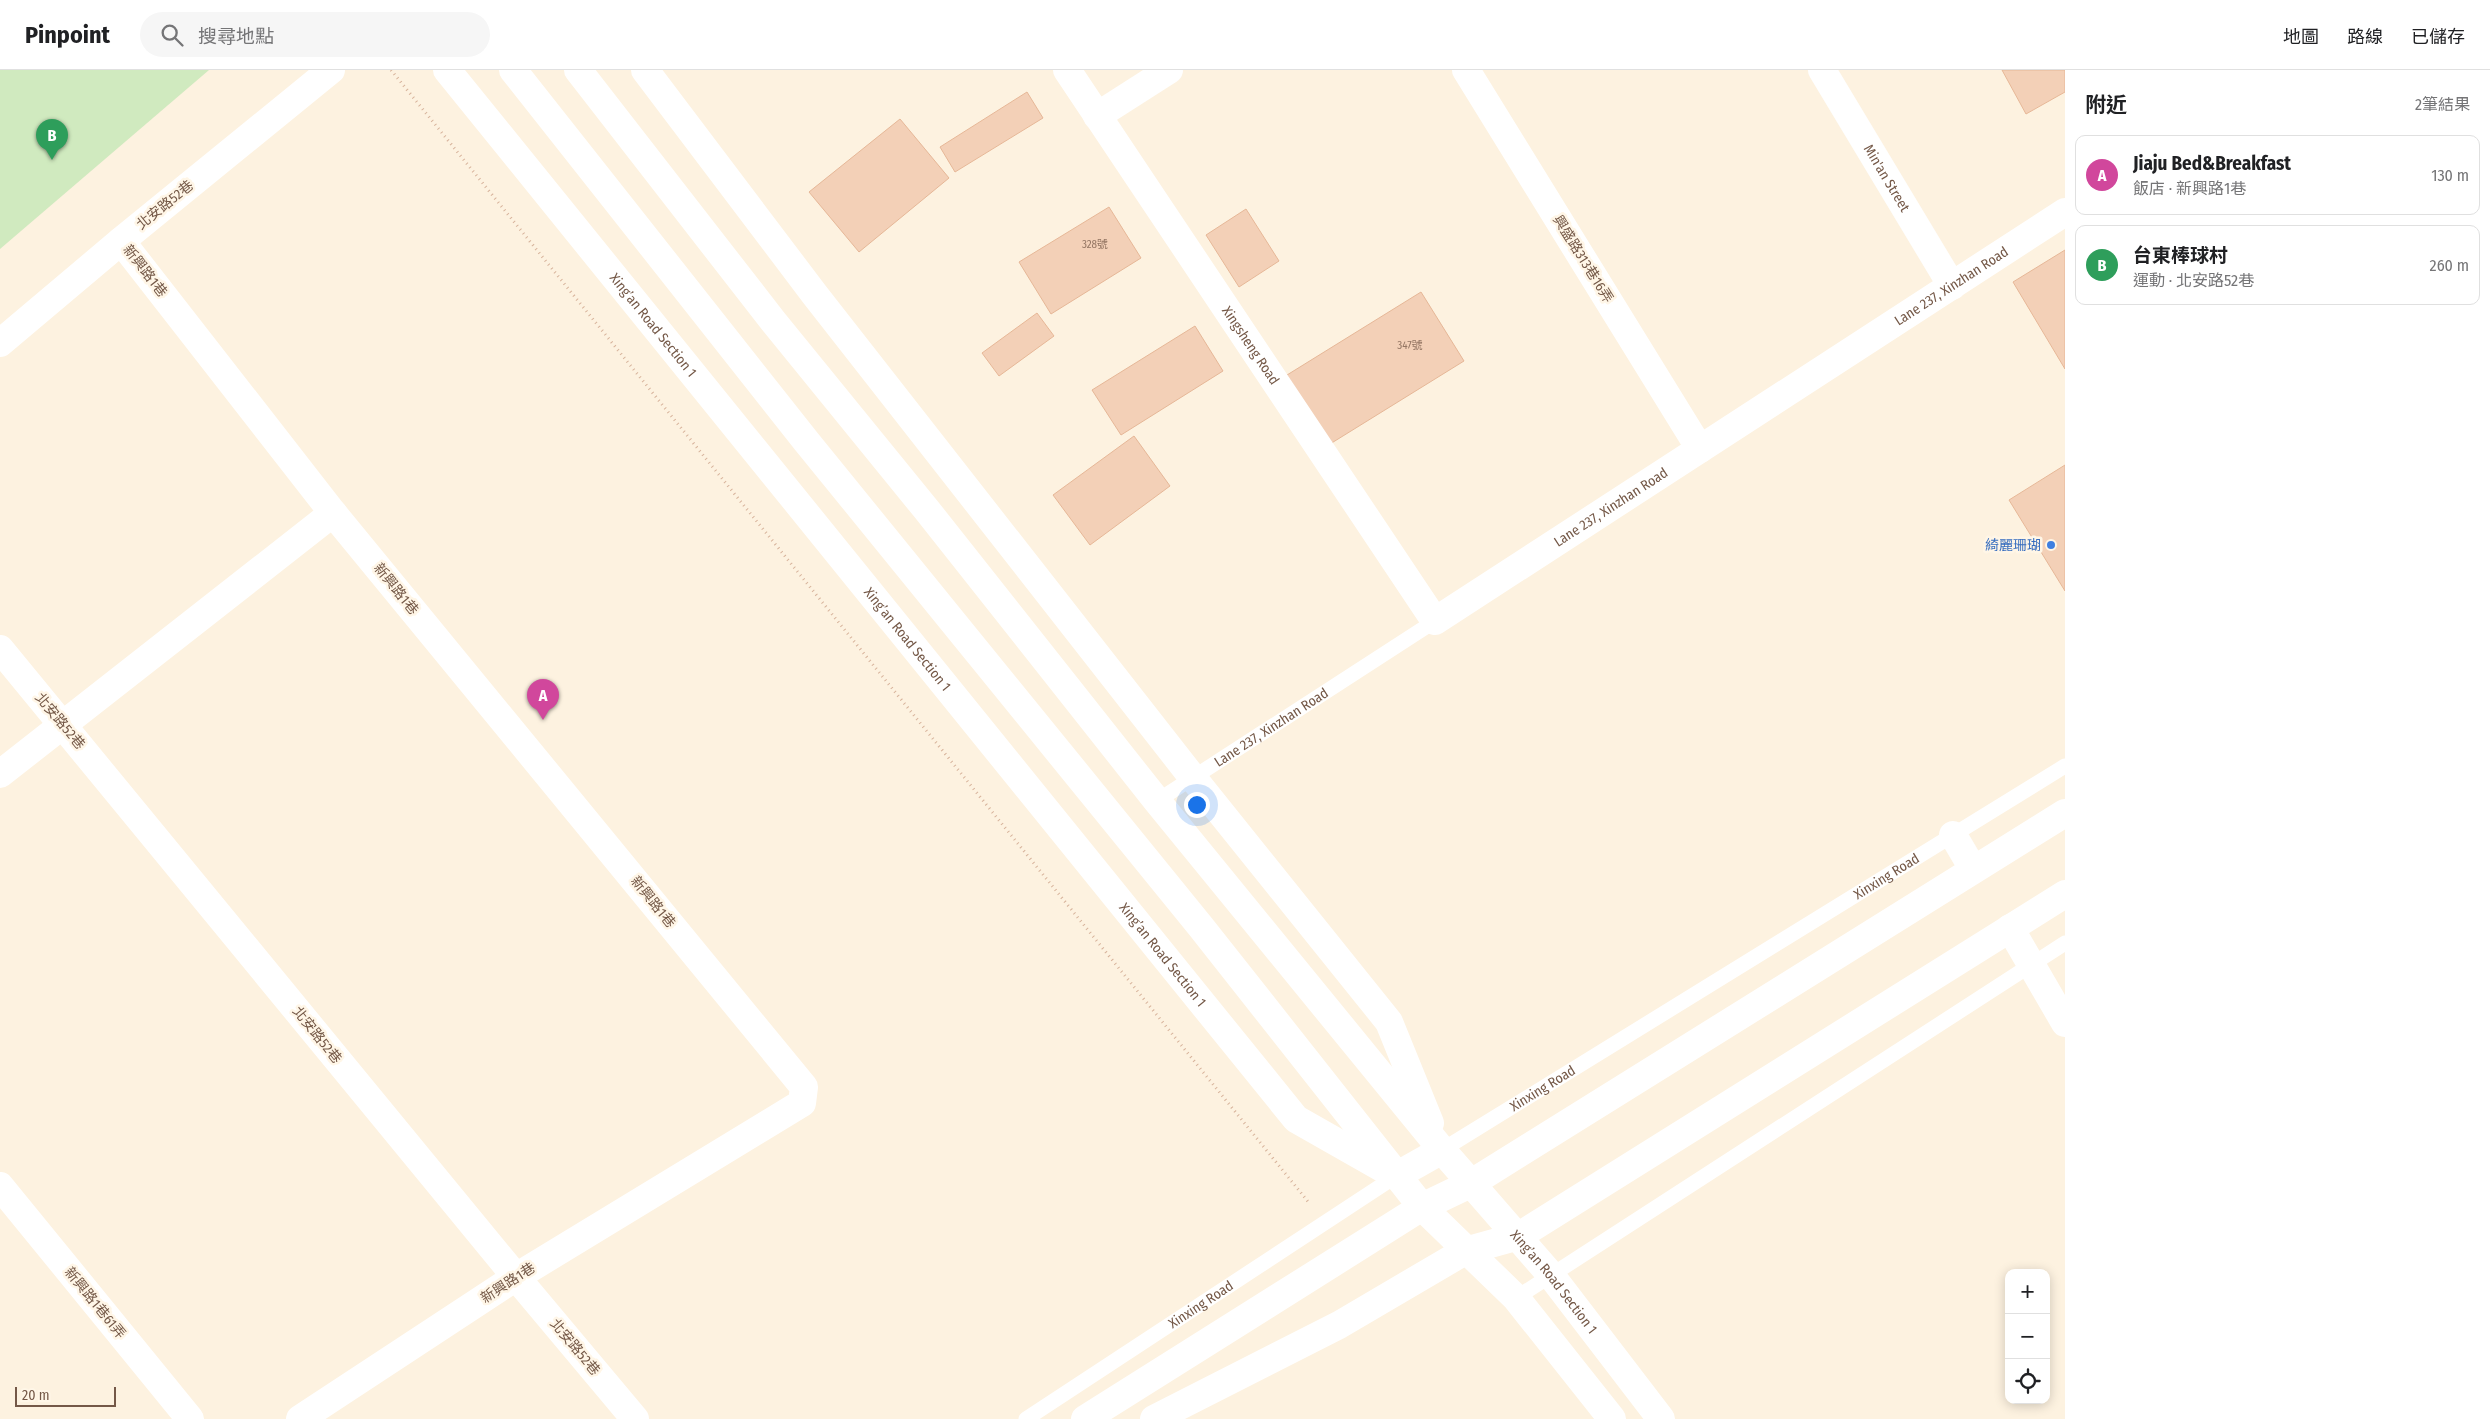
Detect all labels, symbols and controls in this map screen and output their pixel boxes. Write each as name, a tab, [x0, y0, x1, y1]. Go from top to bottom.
search box	[140, 12, 490, 57]
text: Pinpoint	[25, 21, 110, 49]
icon: search	[158, 21, 186, 49]
text: 搜尋地點	[198, 25, 274, 48]
text: 地圖	[2283, 26, 2319, 48]
text: 路線	[2347, 26, 2383, 48]
text: 已儲存	[2411, 26, 2465, 48]
text: 附近	[2085, 92, 2127, 118]
text: 2筆結果	[2415, 95, 2470, 114]
pin: B	[36, 119, 68, 160]
street label: Min'an Street	[1860, 141, 1914, 215]
text: Jiaju Bed&Breakfast	[2133, 152, 2291, 175]
text: A	[2098, 166, 2106, 185]
text: 130 m	[2431, 166, 2469, 185]
street label: 北安路52巷	[133, 177, 197, 233]
text: 飯店 · 新興路1巷	[2133, 179, 2246, 198]
street label: 興盛路313巷16弄	[1549, 212, 1617, 306]
house number: 328號	[1082, 238, 1108, 251]
street label: 新興路1巷	[119, 242, 171, 300]
street label: Lane 237, Xinzhan Road	[1891, 243, 2011, 329]
text: 台東棒球村	[2133, 244, 2228, 267]
text: B	[2098, 256, 2106, 275]
text: 260 m	[2430, 256, 2469, 275]
street label: Xing’an Road Section 1	[606, 270, 700, 380]
text: 運動 · 北安路52巷	[2133, 271, 2254, 290]
street label: Xingsheng Road	[1219, 303, 1283, 388]
house number: 347號	[1397, 339, 1423, 352]
street label: Lane 237, Xinzhan Road	[1551, 464, 1671, 550]
place label: 綺麗珊瑚	[1985, 537, 2041, 554]
marker: 綺麗珊瑚	[2045, 539, 2057, 551]
street label: 新興路1巷	[370, 560, 422, 618]
street label: Xing’an Road Section 1	[860, 584, 955, 694]
pin: A	[527, 679, 559, 720]
street label: Lane 237, Xinzhan Road	[1211, 684, 1331, 770]
street label: 北安路52巷	[31, 689, 89, 753]
your location	[1184, 792, 1210, 818]
street label: Xinxing Road	[1851, 850, 1922, 903]
street label: 新興路1巷	[627, 873, 679, 931]
street label: Xing’an Road Section 1	[1116, 899, 1210, 1010]
street label: 北安路52巷	[289, 1003, 345, 1067]
street label: Xinxing Road	[1507, 1061, 1578, 1115]
street label: Xing’an Road Section 1	[1507, 1226, 1601, 1337]
street label: 新興路1巷	[478, 1259, 538, 1307]
street label: 新興路1巷61弄	[61, 1264, 129, 1342]
map controls	[2005, 1269, 2050, 1404]
button: +	[2005, 1269, 2050, 1314]
street label: Xinxing Road	[1165, 1277, 1236, 1332]
button: −	[2005, 1314, 2050, 1359]
street label: 北安路52巷	[546, 1315, 604, 1379]
button: locate	[2005, 1359, 2050, 1404]
scale bar	[15, 1384, 116, 1407]
text: 20 m	[22, 1387, 50, 1404]

